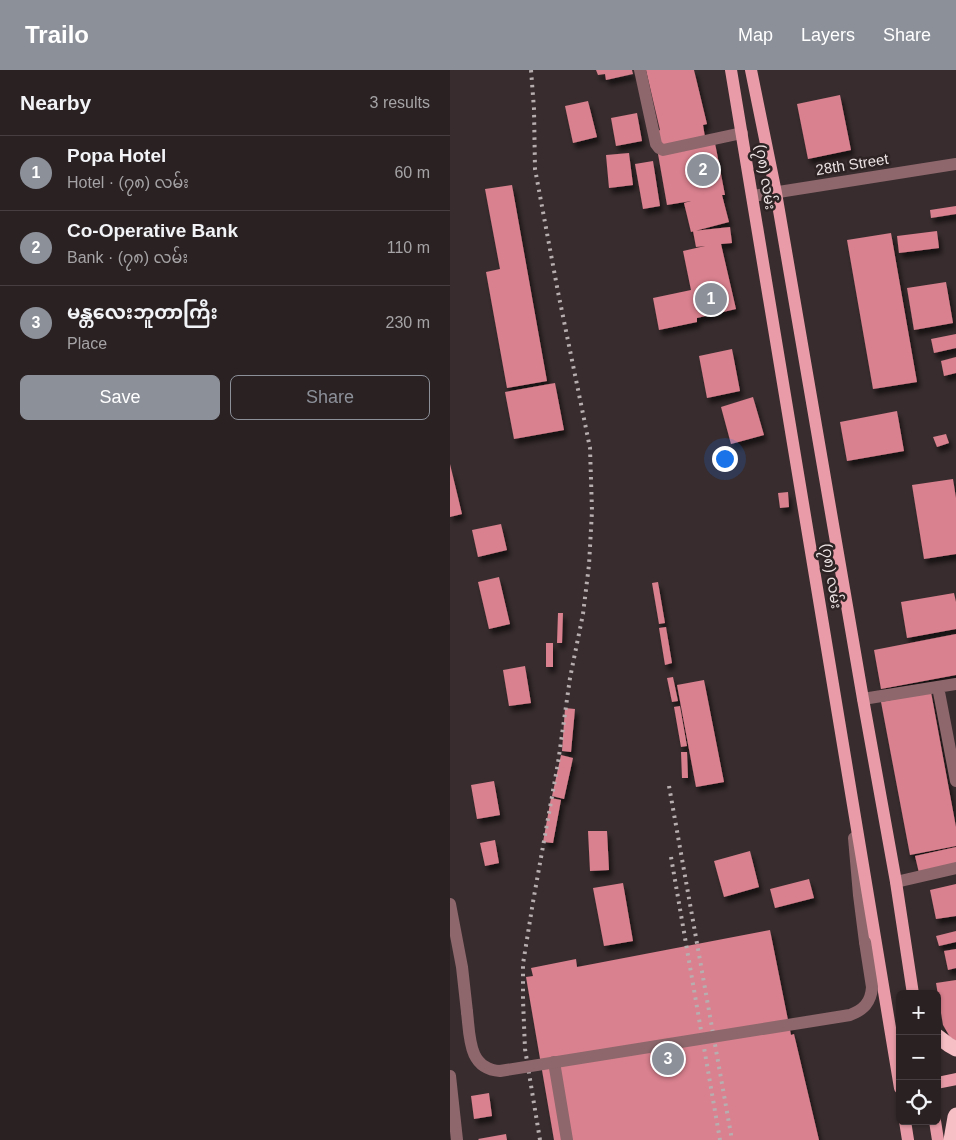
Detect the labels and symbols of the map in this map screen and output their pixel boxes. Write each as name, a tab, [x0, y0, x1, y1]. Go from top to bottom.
street label: (၇၈) လမ်း	[749, 143, 781, 211]
street label: 28th Street	[814, 150, 890, 178]
pin: 2	[687, 151, 719, 189]
pin: 1	[695, 280, 727, 318]
your location	[712, 446, 738, 472]
street label: (၇၈) လမ်း	[815, 542, 847, 610]
pin: 3	[652, 1040, 684, 1078]

